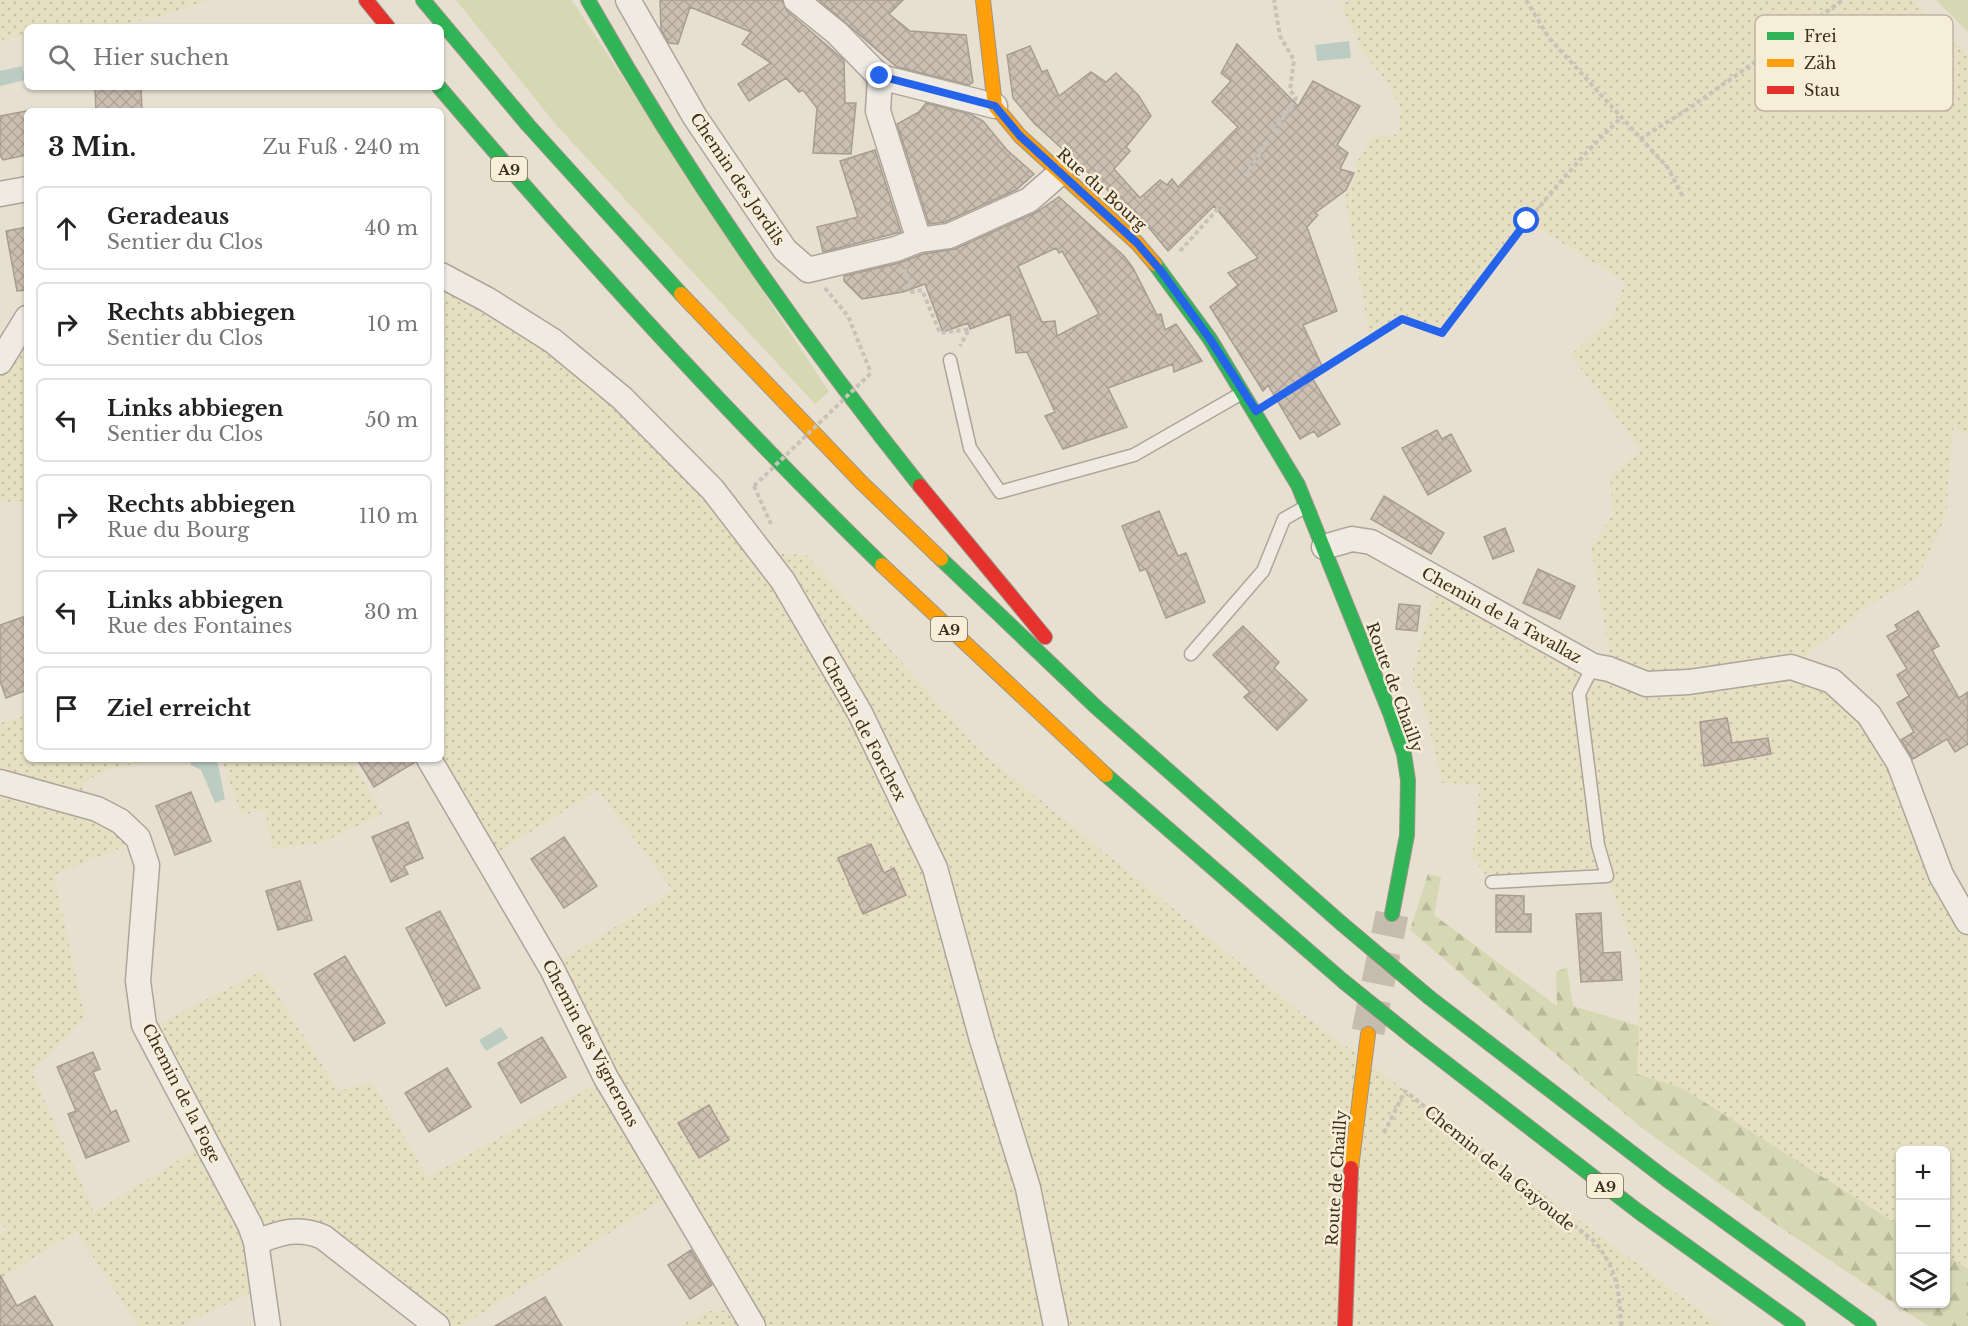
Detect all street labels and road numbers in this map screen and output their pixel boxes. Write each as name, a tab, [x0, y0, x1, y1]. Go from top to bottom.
street label: Chemin des Jordils	[686, 109, 790, 249]
street label: Rue du Bourg	[1053, 143, 1151, 235]
road number: A9	[491, 157, 527, 181]
street label: Chemin de la Tavallaz	[1418, 563, 1586, 667]
road number: A9	[931, 617, 967, 641]
street label: Route de Chailly	[1362, 619, 1428, 755]
street label: Chemin de Forchex	[817, 652, 911, 805]
street label: Chemin des Vignerons	[538, 956, 644, 1130]
street label: Chemin de la Foge	[138, 1020, 226, 1166]
street label: Chemin de la Gayoude	[1421, 1101, 1579, 1235]
street label: Route de Chailly	[1321, 1108, 1351, 1247]
road number: A9	[1587, 1174, 1623, 1198]

